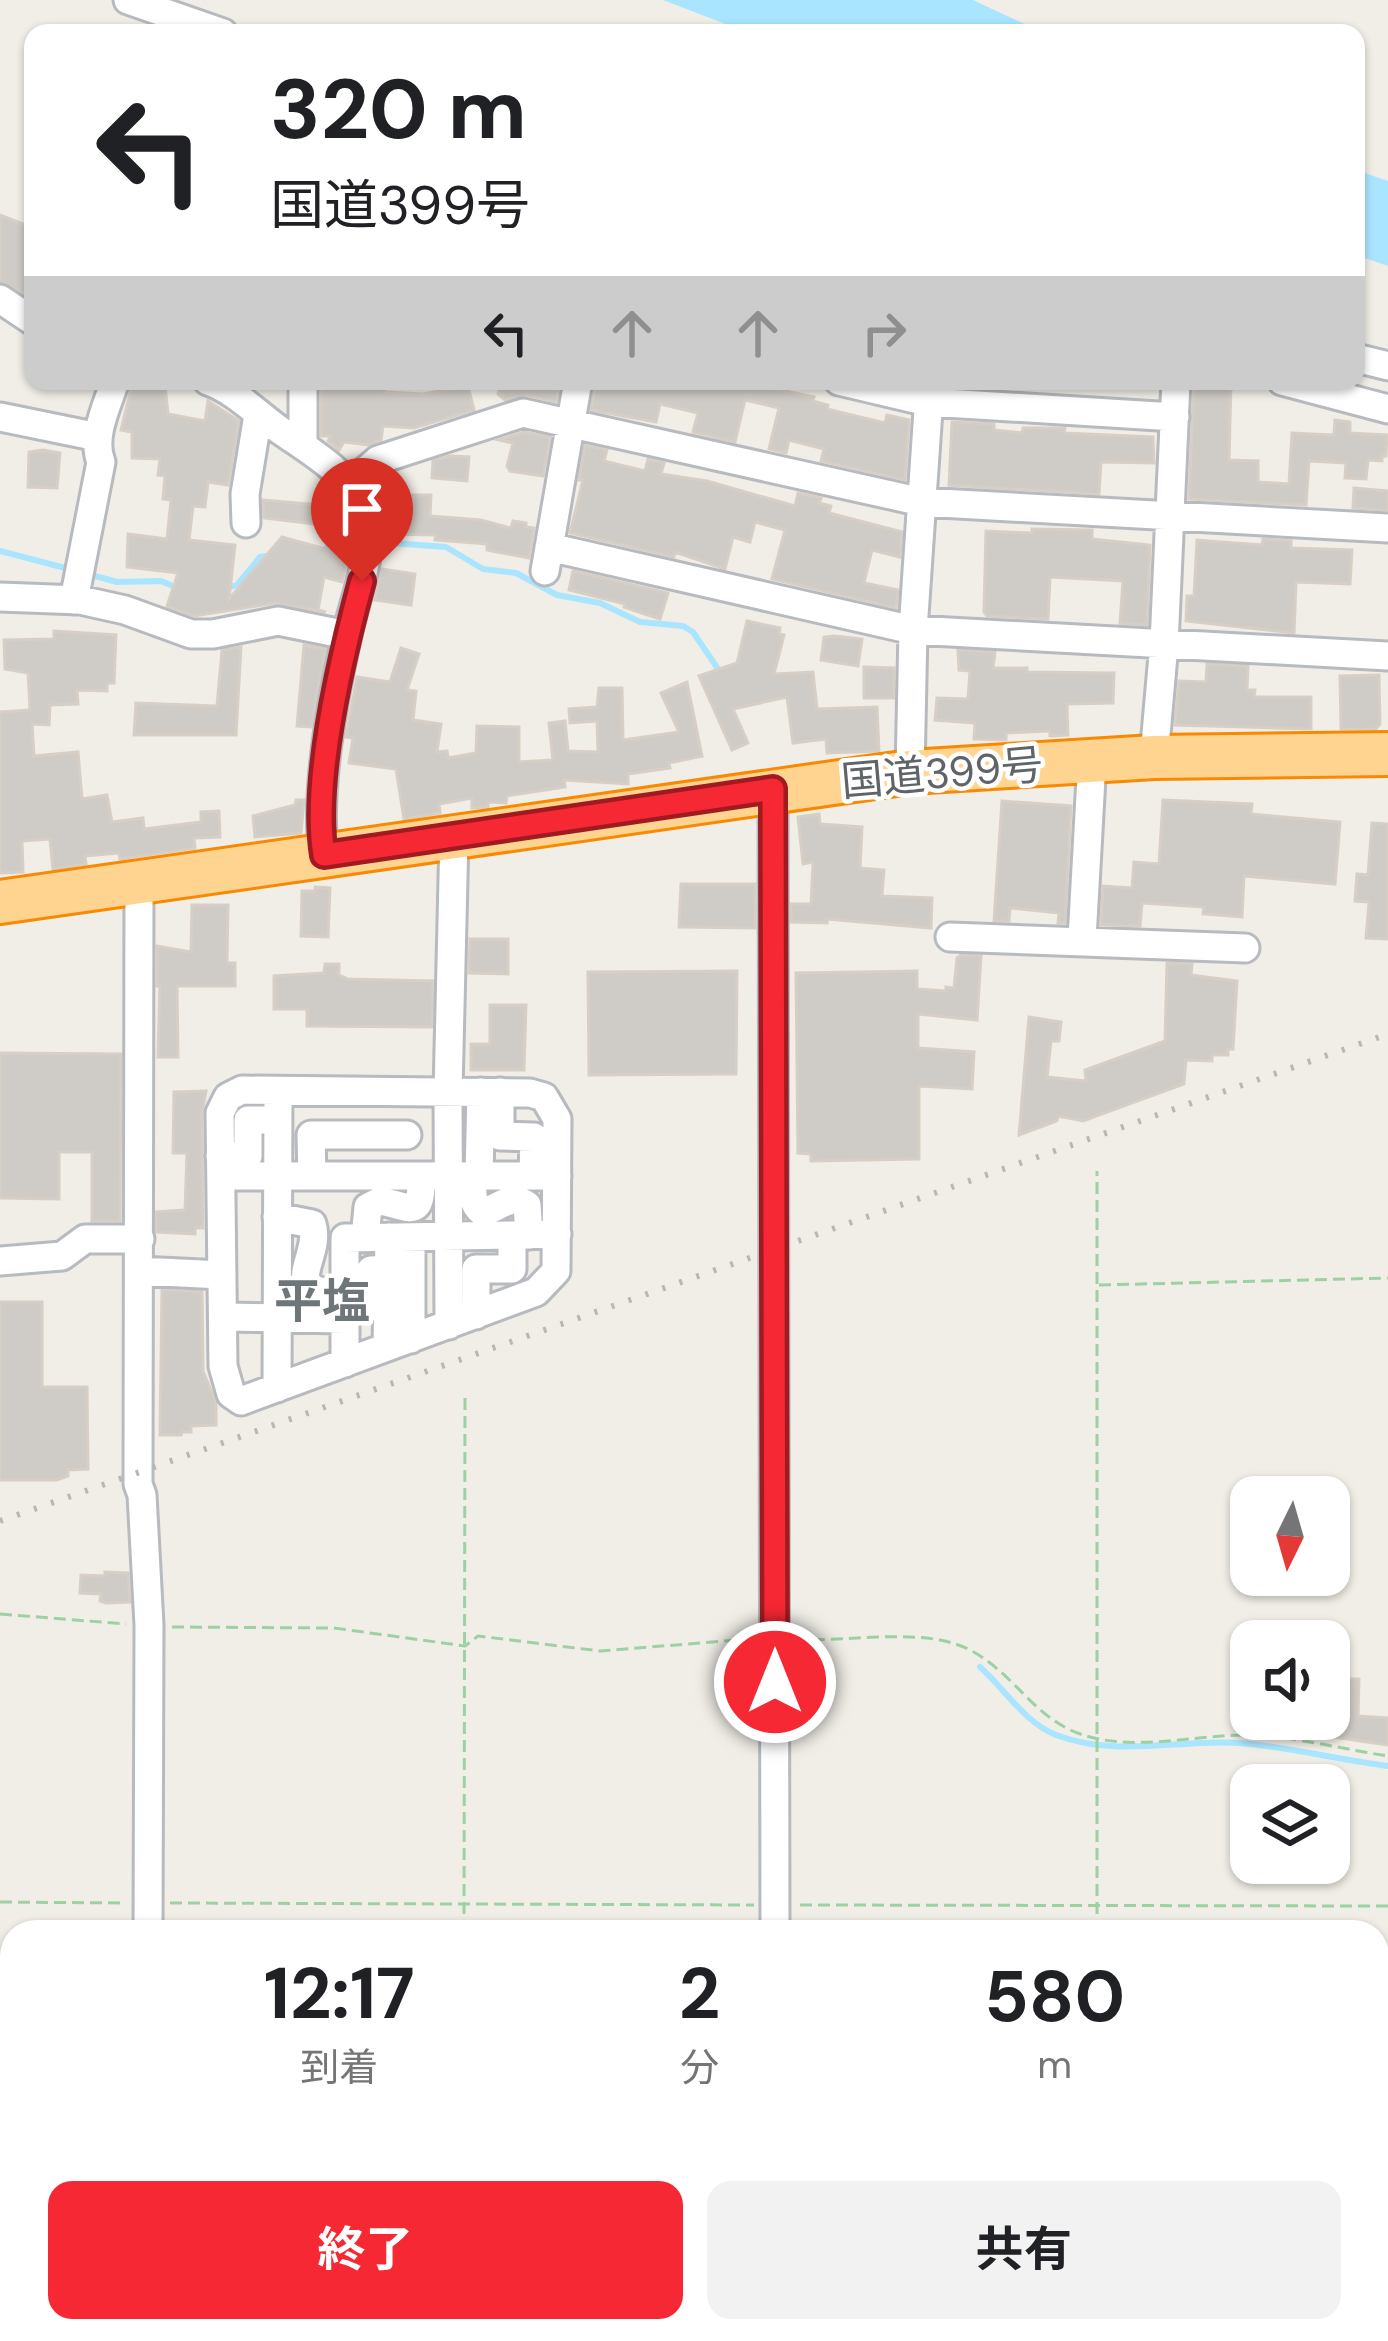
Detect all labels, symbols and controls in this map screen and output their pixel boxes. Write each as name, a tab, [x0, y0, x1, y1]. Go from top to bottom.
text: 320 m	[270, 55, 527, 164]
icon: left	[72, 72, 228, 228]
text: 国道399号	[270, 170, 530, 241]
icon: left	[473, 300, 539, 366]
icon: ahead	[599, 300, 665, 366]
icon: ahead	[725, 300, 791, 366]
icon: right	[851, 300, 917, 366]
pin	[311, 458, 413, 581]
icon: arrive	[329, 476, 395, 542]
street label: 国道399号	[839, 737, 1045, 809]
district label: 平塩	[274, 1270, 370, 1333]
north arrow	[1230, 1476, 1350, 1596]
map controls	[1230, 1476, 1350, 1884]
position arrow	[712, 1619, 838, 1745]
button: sound	[1230, 1620, 1350, 1740]
button: layers	[1230, 1764, 1350, 1884]
text: 12:17	[264, 1947, 415, 2040]
text: 2	[679, 1947, 720, 2040]
text: 580	[984, 1950, 1125, 2043]
text: m	[1037, 2039, 1072, 2090]
text: 到着	[300, 2042, 378, 2093]
text: 分	[680, 2042, 719, 2093]
button: 終了	[48, 2181, 683, 2319]
button: 共有	[707, 2181, 1341, 2319]

